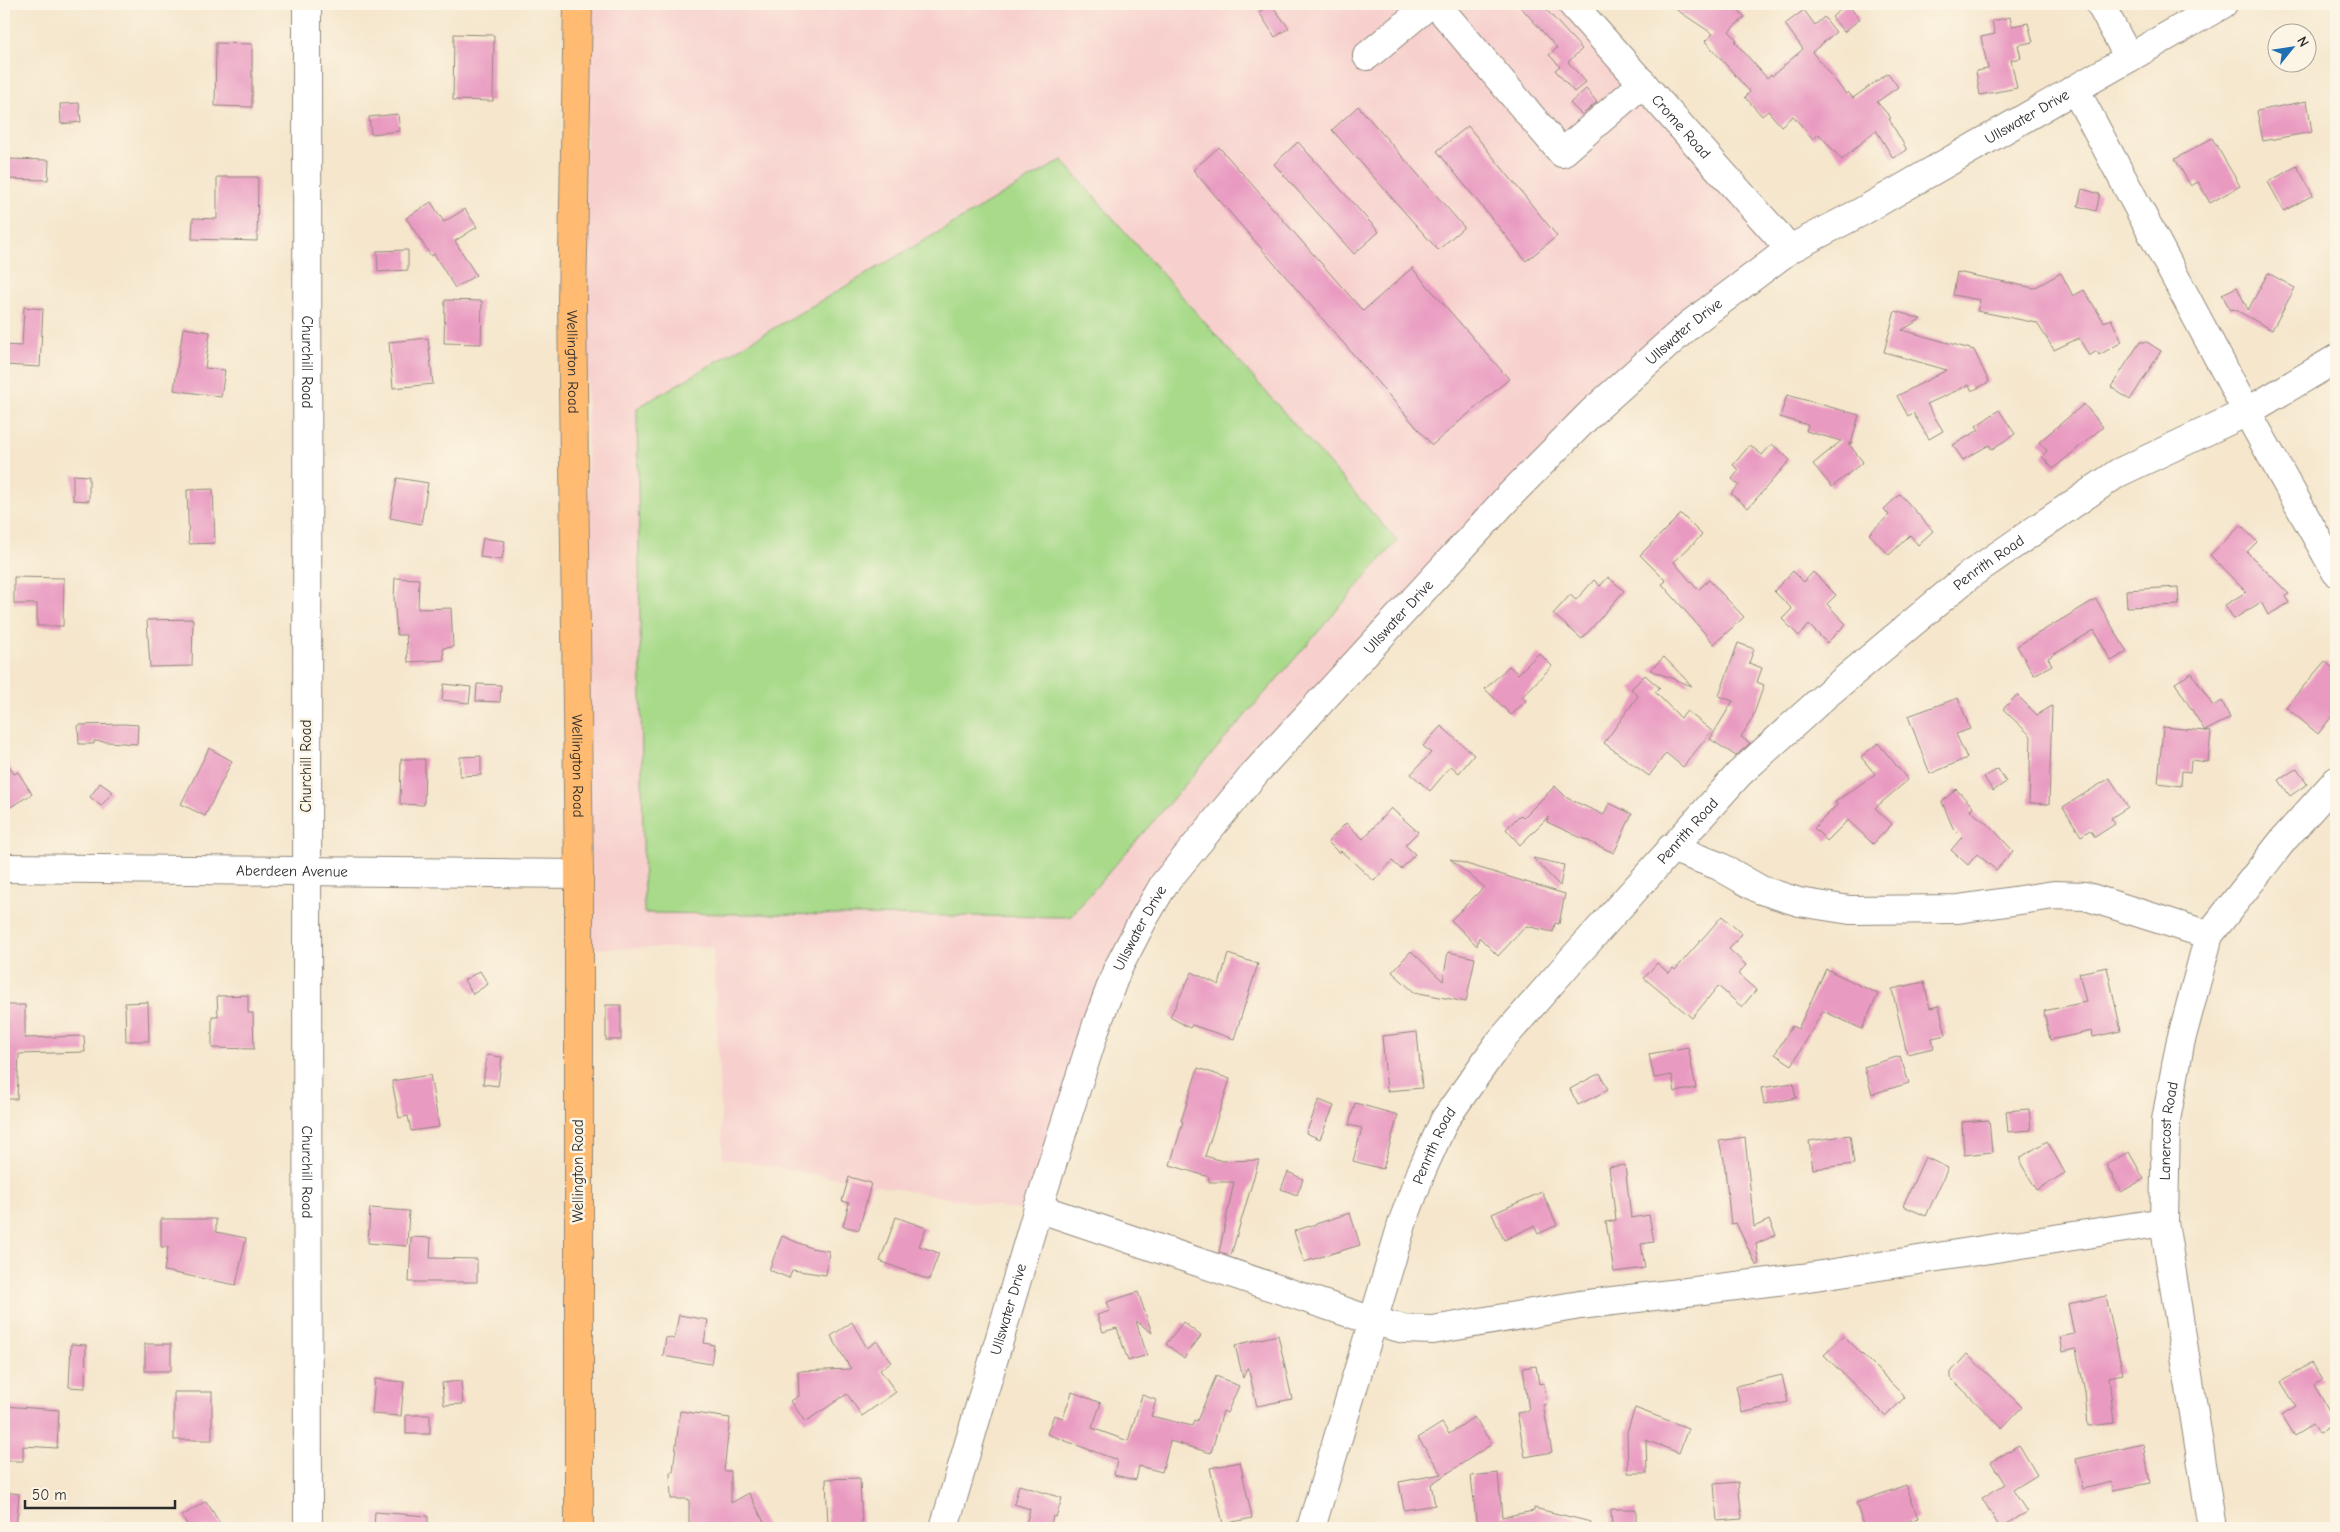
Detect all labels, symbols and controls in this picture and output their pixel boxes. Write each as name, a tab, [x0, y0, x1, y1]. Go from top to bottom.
north arrow	[2268, 22, 2318, 72]
text: N	[2293, 34, 2312, 50]
street label: Ullswater Drive	[1982, 85, 2073, 148]
street label: Crome Road	[1648, 91, 1714, 162]
street label: Ullswater Drive	[1642, 294, 1726, 369]
street label: Wellington Road	[563, 310, 582, 414]
street label: Churchill Road	[298, 315, 316, 409]
street label: Penrith Road	[1950, 531, 2028, 594]
street label: Ullswater Drive	[1360, 576, 1437, 658]
street label: Wellington Road	[568, 714, 587, 818]
street label: Churchill Road	[297, 719, 315, 813]
street label: Penrith Road	[1653, 794, 1722, 868]
street label: Aberdeen Avenue	[236, 861, 348, 881]
street label: Ullswater Drive	[1109, 882, 1170, 974]
street label: Lanercost Road	[2156, 1080, 2182, 1181]
street label: Penrith Road	[1409, 1104, 1460, 1187]
street label: Wellington Road	[569, 1119, 587, 1223]
street label: Churchill Road	[298, 1125, 316, 1219]
street label: Ullswater Drive	[986, 1261, 1030, 1357]
scale bar	[25, 1477, 175, 1509]
text: 50 m	[32, 1486, 67, 1504]

